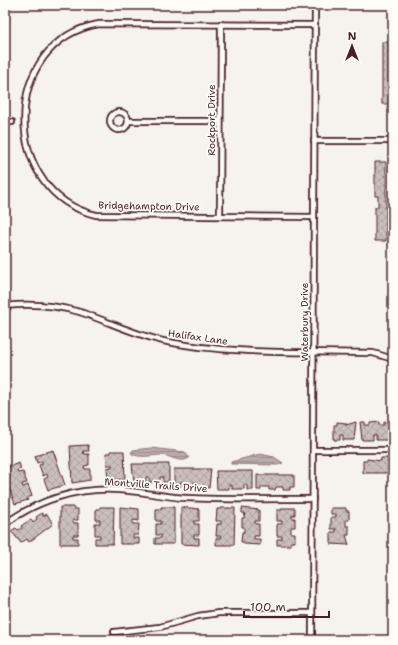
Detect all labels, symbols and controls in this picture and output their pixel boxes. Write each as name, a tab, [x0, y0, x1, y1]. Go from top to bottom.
north arrow	[332, 26, 372, 66]
text: N	[348, 29, 357, 44]
street label: Rockport Drive	[205, 84, 218, 156]
street label: Bridgehampton Drive	[98, 199, 200, 213]
street label: Waterbury Drive	[298, 282, 311, 362]
street label: Halifax Lane	[167, 326, 229, 348]
street label: Montville Trails Drive	[104, 475, 208, 495]
scale bar	[244, 593, 329, 619]
text: 100 m	[250, 599, 286, 615]

